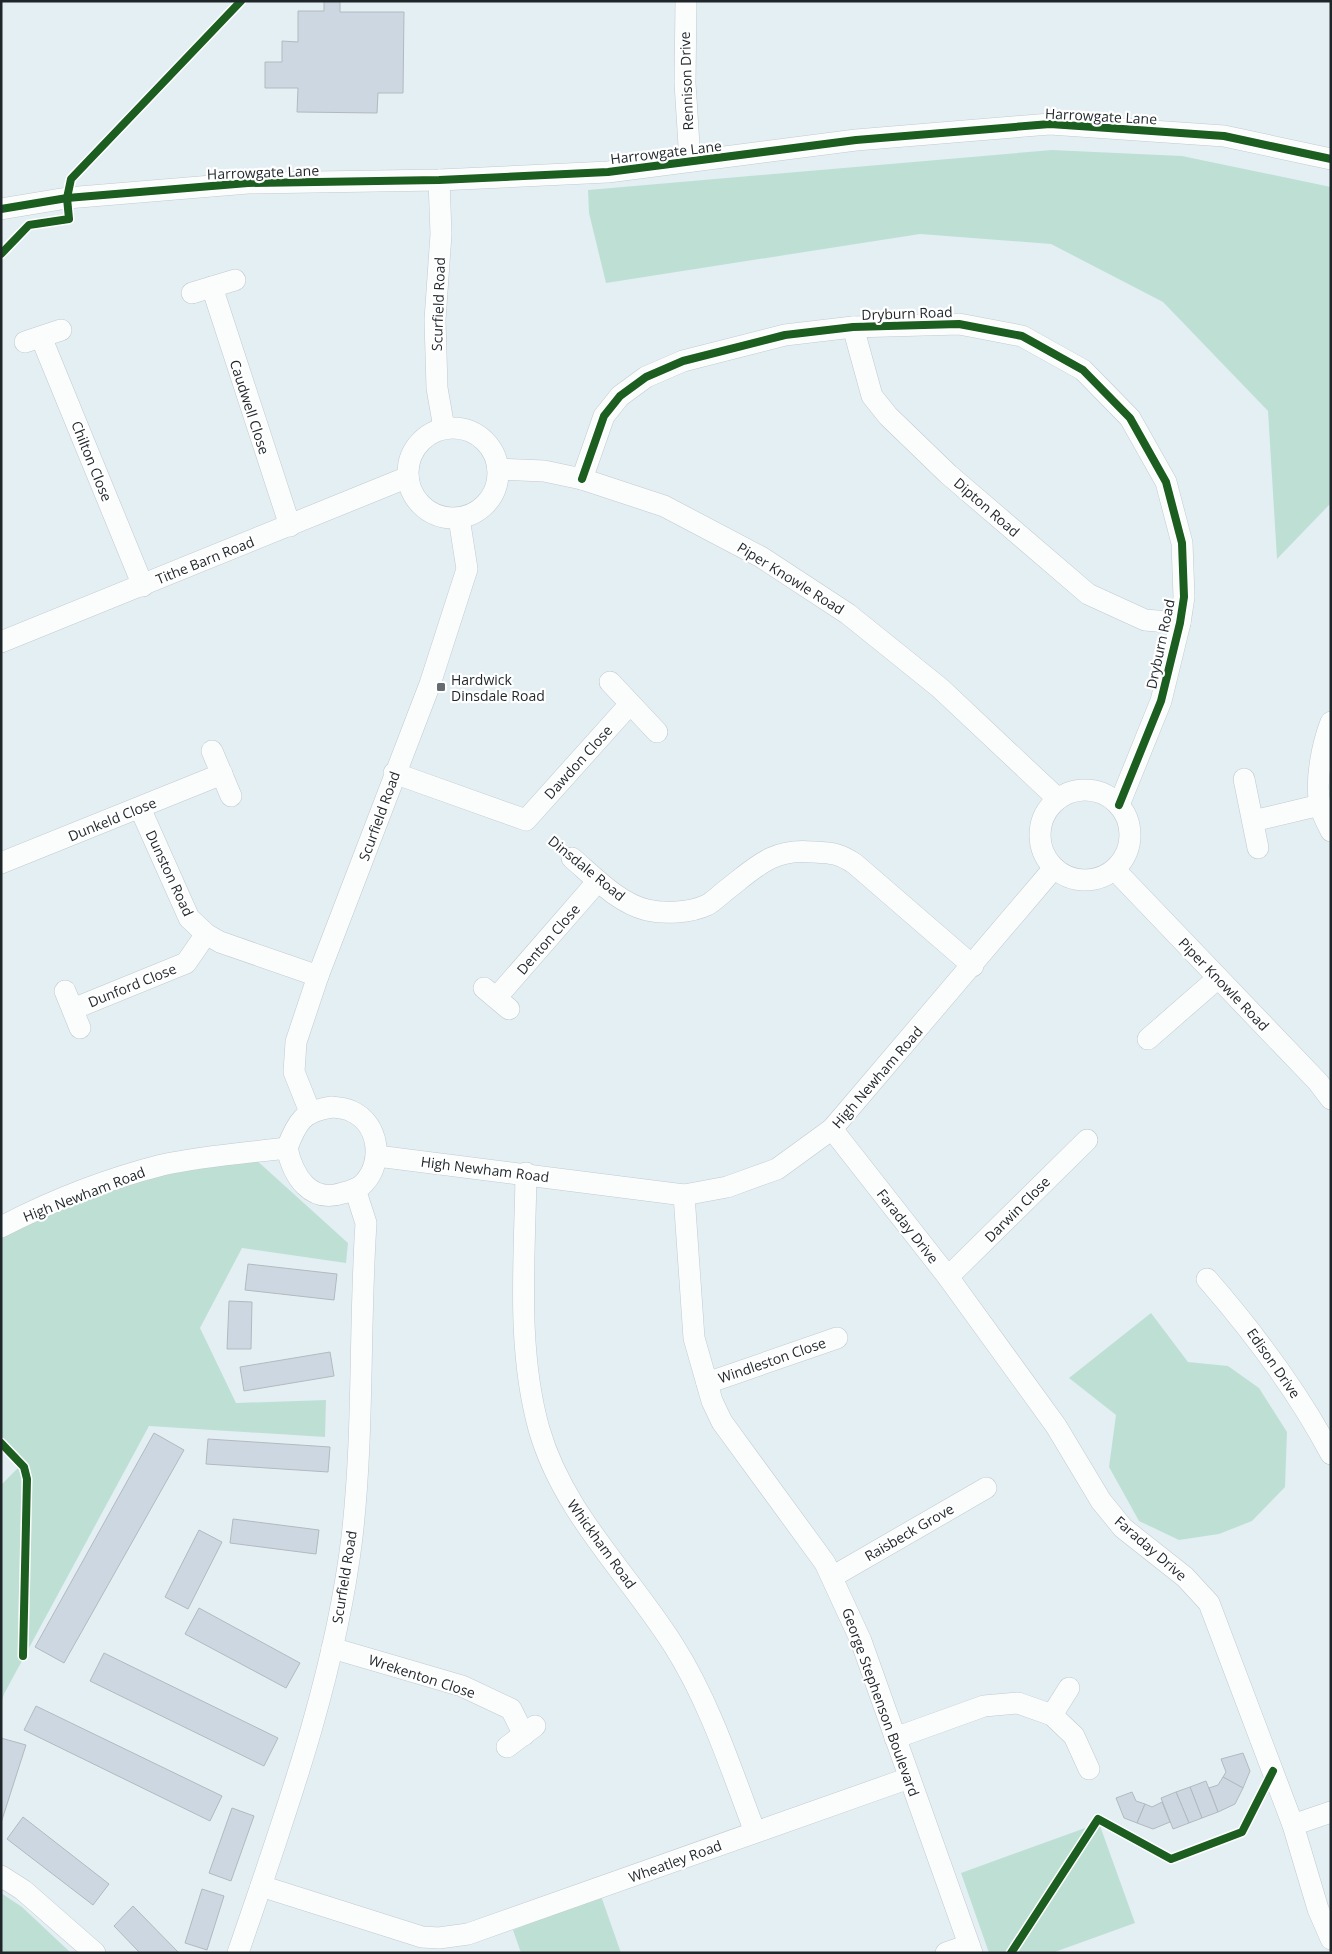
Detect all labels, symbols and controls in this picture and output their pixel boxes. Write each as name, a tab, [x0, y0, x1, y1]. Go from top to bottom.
street label: Rennison Drive	[675, 31, 697, 131]
street label: Harrowgate Lane	[1044, 104, 1158, 128]
street label: Harrowgate Lane	[609, 136, 723, 168]
street label: Harrowgate Lane	[207, 161, 320, 183]
street label: Scurfield Road	[427, 257, 449, 351]
street label: Dryburn Road	[861, 302, 953, 324]
street label: Caudwell Close	[226, 357, 274, 457]
street label: Chilton Close	[67, 418, 117, 504]
street label: Dipton Road	[950, 473, 1024, 541]
street label: Tithe Barn Road	[153, 532, 257, 588]
street label: Piper Knowle Road	[734, 537, 848, 619]
street label: Dryburn Road	[1141, 597, 1179, 691]
place label: Hardwick Dinsdale Road	[451, 670, 545, 705]
marker: Hardwick Dinsdale Road	[435, 681, 447, 693]
street label: Dawdon Close	[540, 721, 616, 803]
street label: Scurfield Road	[354, 769, 404, 863]
street label: Dunkeld Close	[65, 793, 159, 845]
street label: Dunston Road	[142, 827, 198, 919]
street label: Dinsdale Road	[545, 831, 629, 905]
street label: Denton Close	[512, 900, 584, 978]
street label: Piper Knowle Road	[1175, 933, 1273, 1035]
street label: Dunford Close	[85, 959, 179, 1011]
street label: High Newham Road	[827, 1022, 927, 1132]
street label: High Newham Road	[420, 1152, 550, 1186]
street label: High Newham Road	[20, 1162, 148, 1226]
street label: Darwin Close	[980, 1172, 1054, 1246]
street label: Faraday Drive	[873, 1185, 943, 1267]
street label: Edison Drive	[1243, 1324, 1305, 1402]
street label: Windleston Close	[716, 1333, 828, 1387]
street label: Whickham Road	[563, 1496, 641, 1592]
street label: Raisbeck Grove	[861, 1499, 957, 1565]
street label: Faraday Drive	[1111, 1511, 1191, 1585]
street label: Scurfield Road	[327, 1529, 361, 1625]
street label: George Stephenson Boulevard	[838, 1605, 924, 1799]
street label: Wrekenton Close	[366, 1650, 478, 1702]
street label: Wheatley Road	[626, 1835, 724, 1887]

